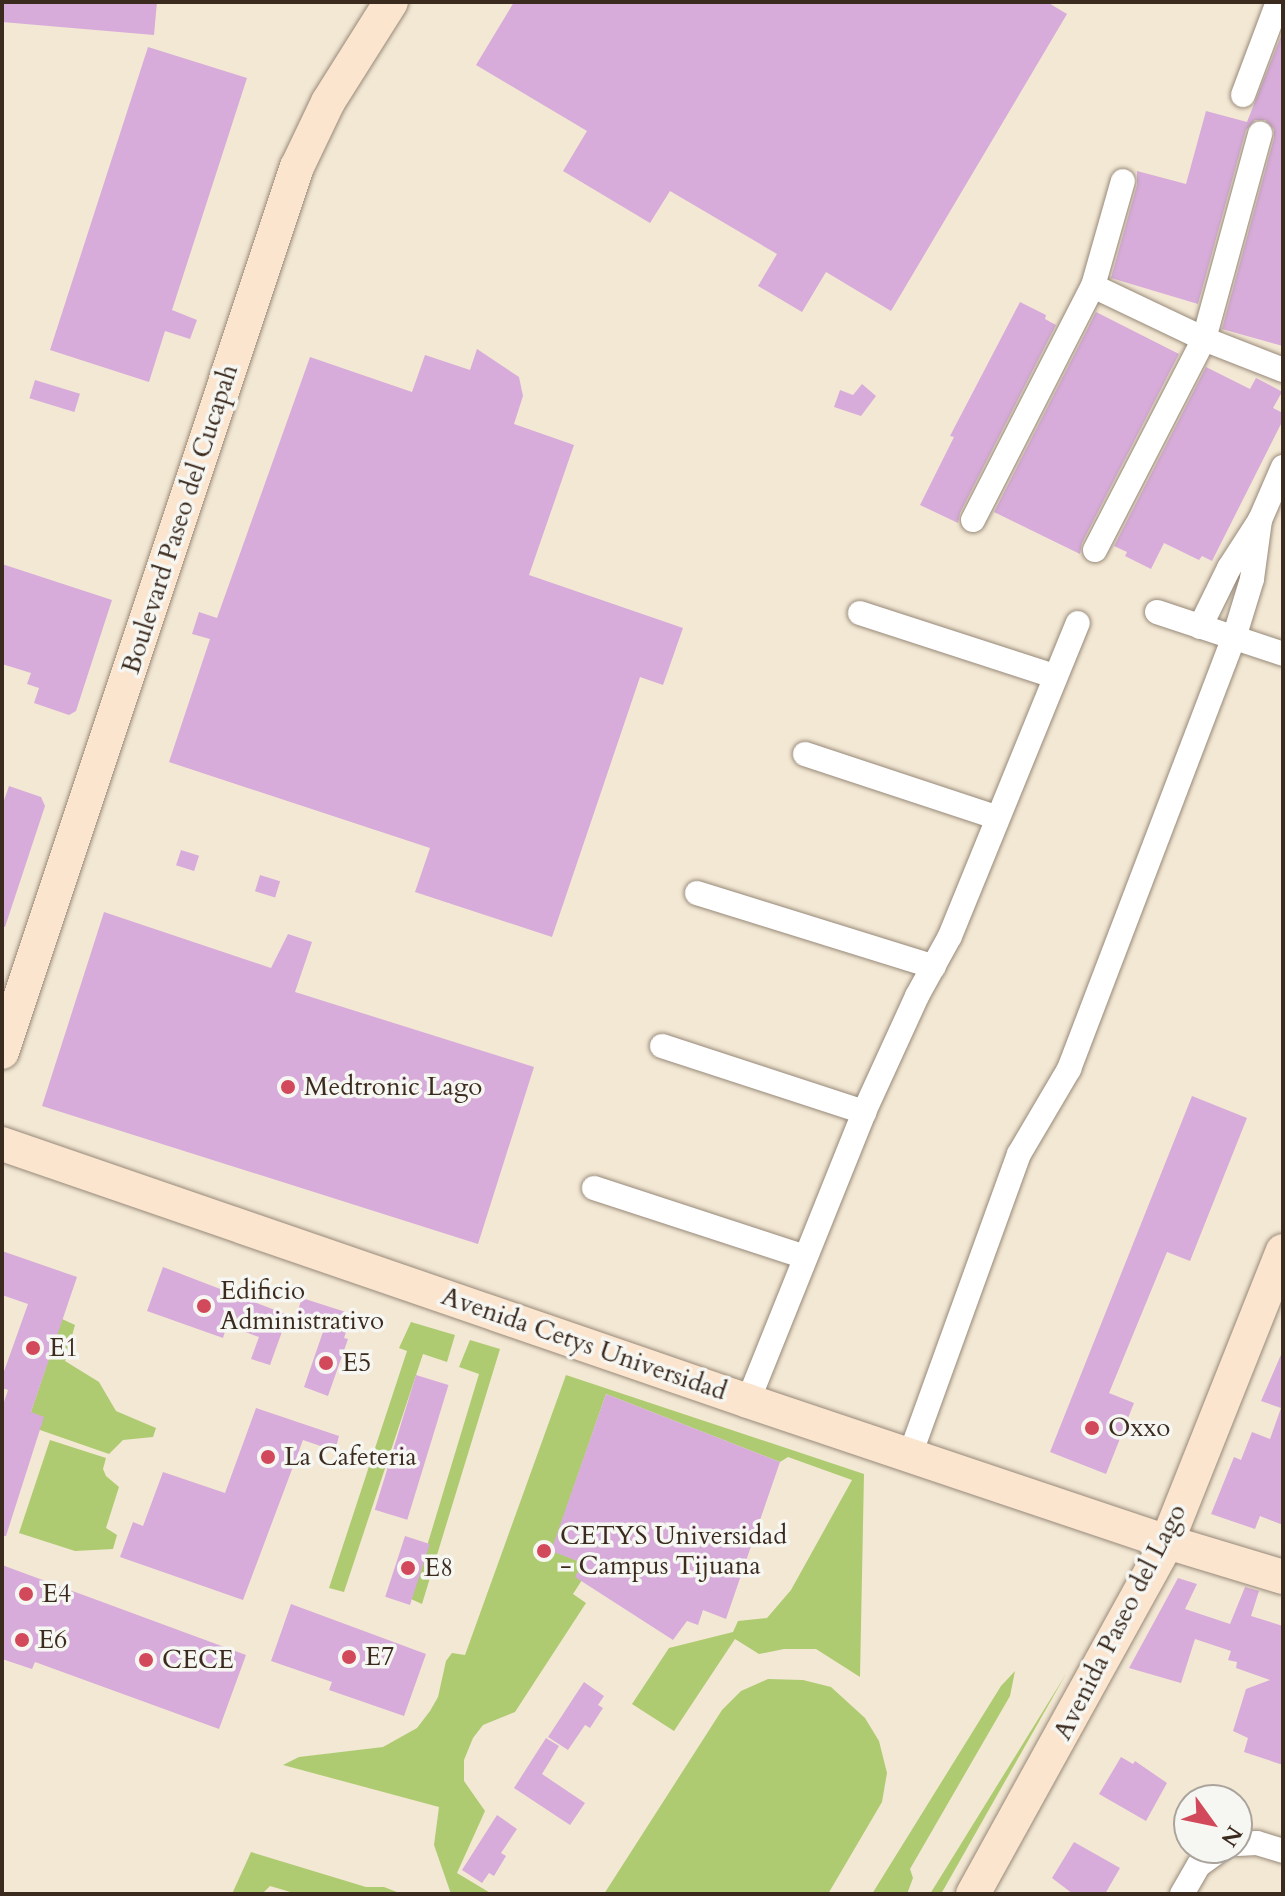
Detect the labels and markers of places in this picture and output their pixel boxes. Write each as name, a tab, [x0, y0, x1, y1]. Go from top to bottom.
place label: Medtronic Lago	[304, 1071, 482, 1103]
marker: Medtronic Lago	[279, 1078, 297, 1096]
place label: Edificio Administrativo	[220, 1275, 384, 1336]
marker: Edificio Administrativo	[195, 1297, 213, 1315]
place label: E1	[49, 1332, 78, 1364]
marker: E1	[24, 1339, 42, 1357]
place label: E5	[342, 1347, 371, 1379]
marker: E5	[317, 1354, 335, 1372]
place label: Oxxo	[1108, 1412, 1170, 1444]
marker: Oxxo	[1083, 1419, 1101, 1437]
place label: La Cafeteria	[284, 1441, 417, 1473]
marker: La Cafeteria	[259, 1448, 277, 1466]
place label: CETYS Universidad - Campus Tijuana	[560, 1520, 787, 1582]
marker: CETYS Universidad - Campus Tijuana	[535, 1542, 553, 1560]
place label: E8	[424, 1552, 453, 1584]
marker: E8	[399, 1559, 417, 1577]
place label: E4	[42, 1578, 71, 1610]
marker: E4	[17, 1585, 35, 1603]
place label: E6	[38, 1624, 67, 1656]
marker: E6	[13, 1631, 31, 1649]
place label: E7	[365, 1641, 394, 1673]
place label: CECE	[162, 1644, 234, 1676]
marker: E7	[340, 1648, 358, 1666]
marker: CECE	[137, 1651, 155, 1669]

